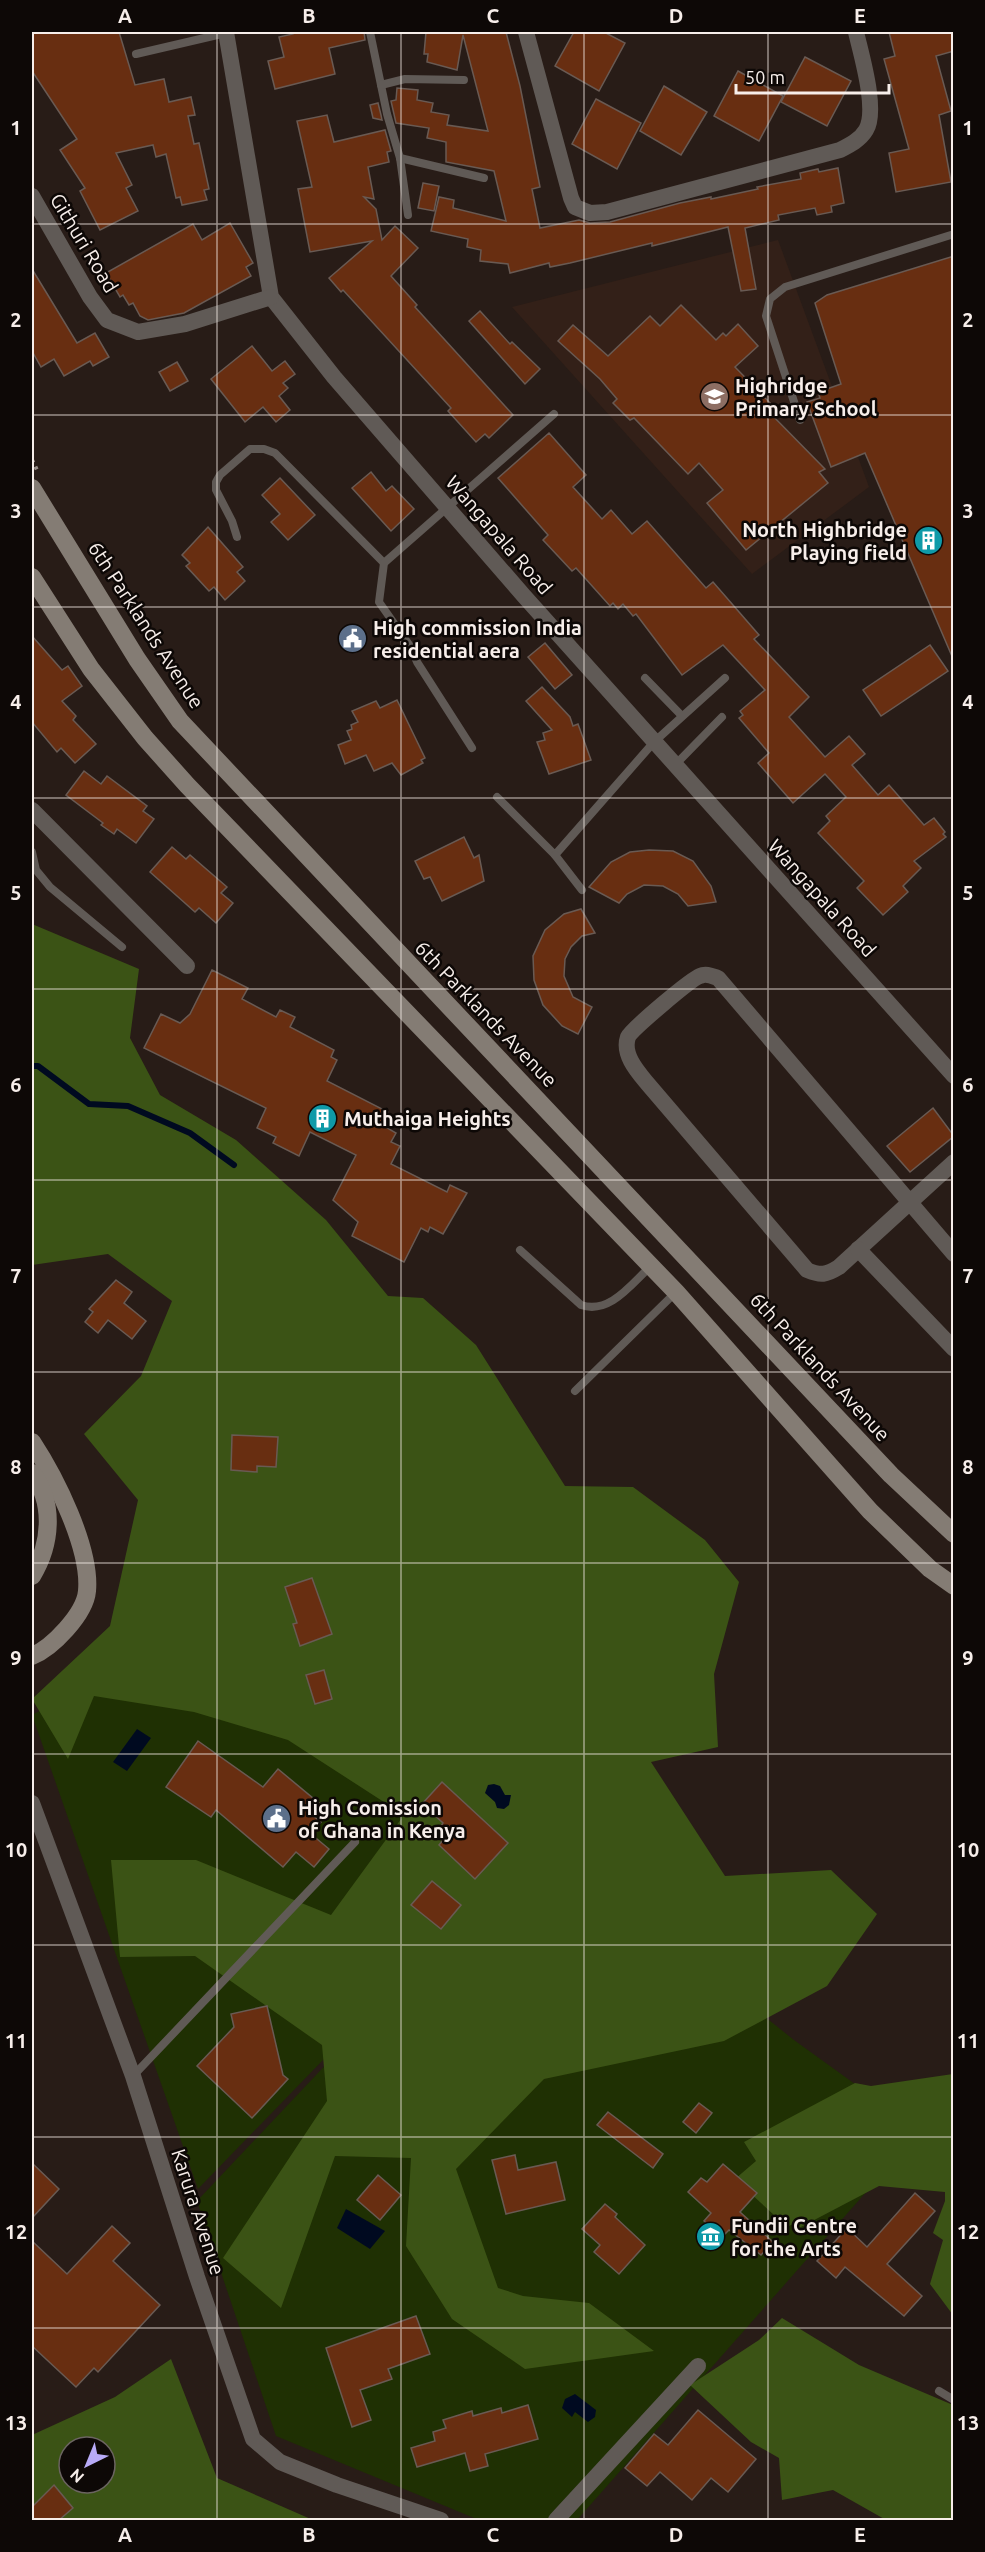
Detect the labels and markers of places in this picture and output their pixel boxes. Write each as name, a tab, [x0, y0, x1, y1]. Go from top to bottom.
place label: Highridge Primary School	[735, 374, 877, 420]
school or university icon: Highridge Primary School	[698, 381, 730, 413]
place label: North Highbridge Playing field	[742, 518, 907, 564]
building icon: North Highbridge Playing field	[912, 525, 944, 557]
place label: High commission India residential aera	[373, 616, 582, 662]
public building icon: High commission India residential aera	[336, 623, 368, 655]
building icon: Muthaiga Heights	[307, 1103, 339, 1135]
place label: Muthaiga Heights	[344, 1107, 511, 1130]
place label: High Comission of Ghana in Kenya	[298, 1796, 466, 1842]
public building icon: High Comission of Ghana in Kenya	[261, 1803, 293, 1835]
place label: Fundii Centre for the Arts	[731, 2214, 857, 2260]
museum icon: Fundii Centre for the Arts	[694, 2221, 726, 2253]

